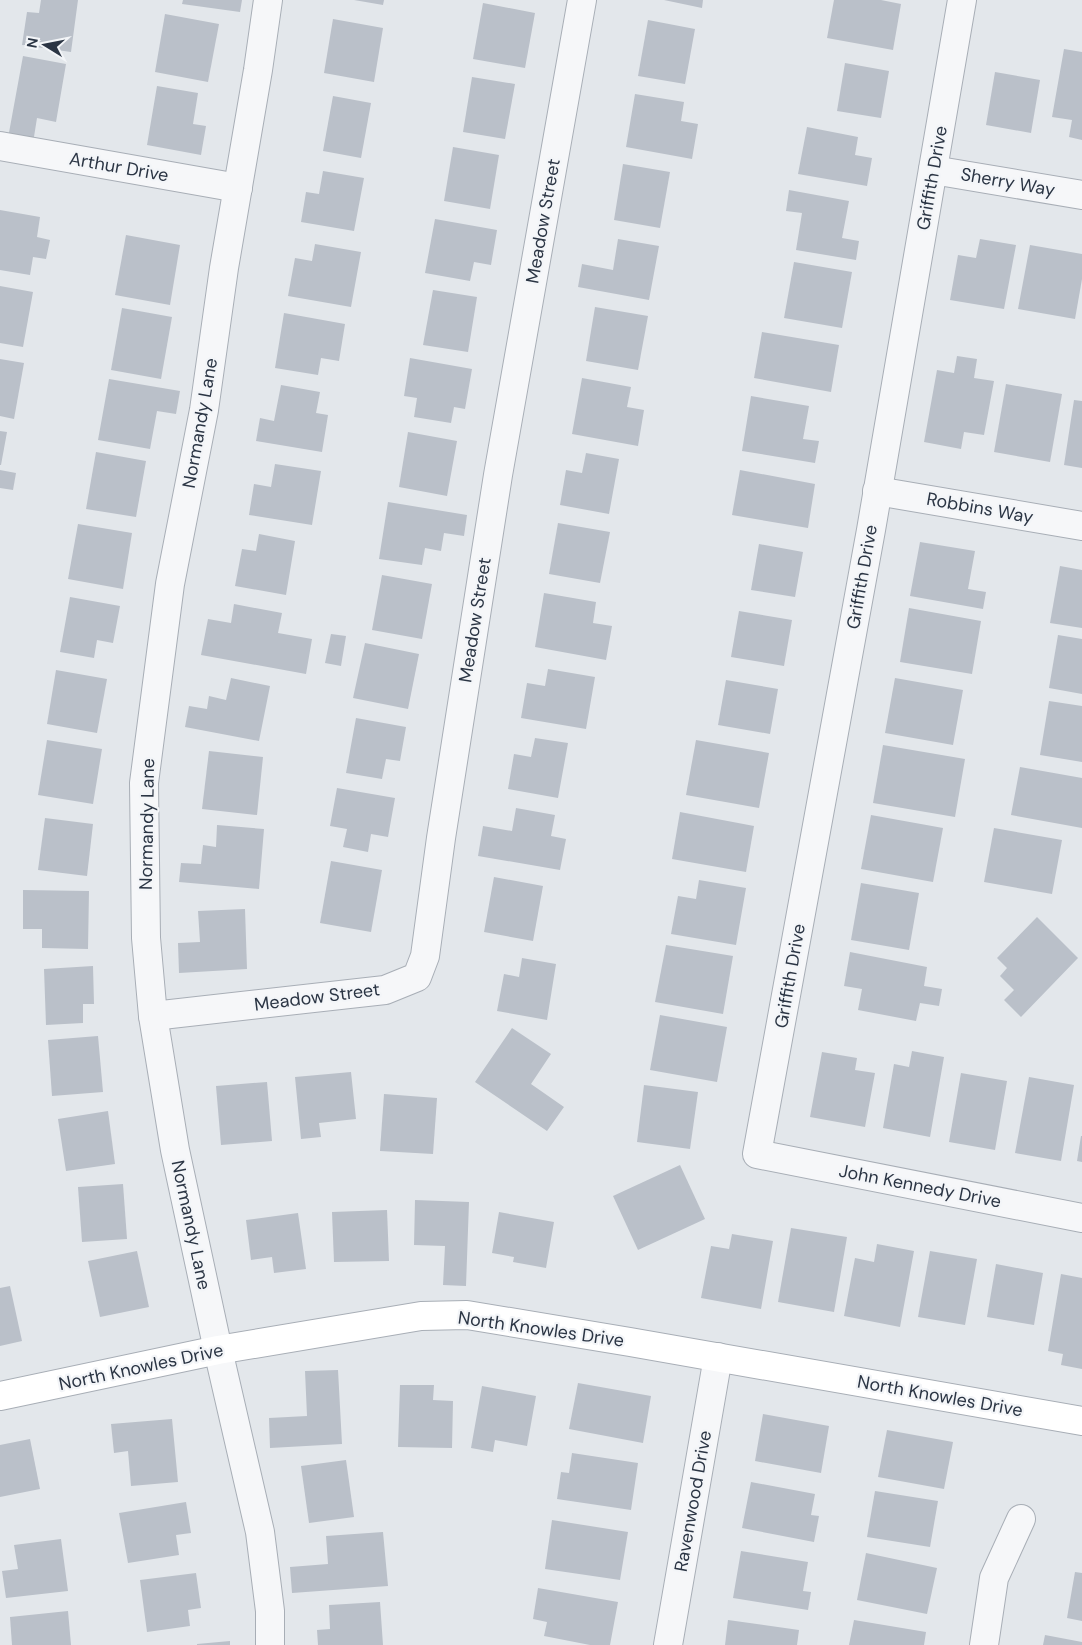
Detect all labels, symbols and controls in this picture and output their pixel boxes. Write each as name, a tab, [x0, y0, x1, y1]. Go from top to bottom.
north arrow	[20, 20, 70, 70]
text: N	[22, 36, 42, 49]
street label: Griffith Drive	[911, 124, 953, 232]
street label: Arthur Drive	[67, 146, 171, 188]
street label: Meadow Street	[520, 157, 566, 285]
street label: Sherry Way	[959, 162, 1057, 202]
street label: Normandy Lane	[177, 356, 223, 490]
street label: Robbins Way	[925, 487, 1035, 529]
street label: Griffith Drive	[841, 523, 883, 631]
street label: Meadow Street	[453, 556, 497, 684]
street label: Normandy Lane	[134, 758, 160, 890]
street label: Griffith Drive	[769, 922, 811, 1030]
street label: Meadow Street	[253, 977, 381, 1017]
street label: Normandy Lane	[166, 1158, 216, 1292]
street label: John Kennedy Drive	[837, 1158, 1003, 1214]
street label: North Knowles Drive	[456, 1305, 626, 1353]
street label: North Knowles Drive	[57, 1338, 225, 1396]
street label: North Knowles Drive	[855, 1370, 1025, 1422]
street label: Ravenwood Drive	[669, 1429, 717, 1573]

